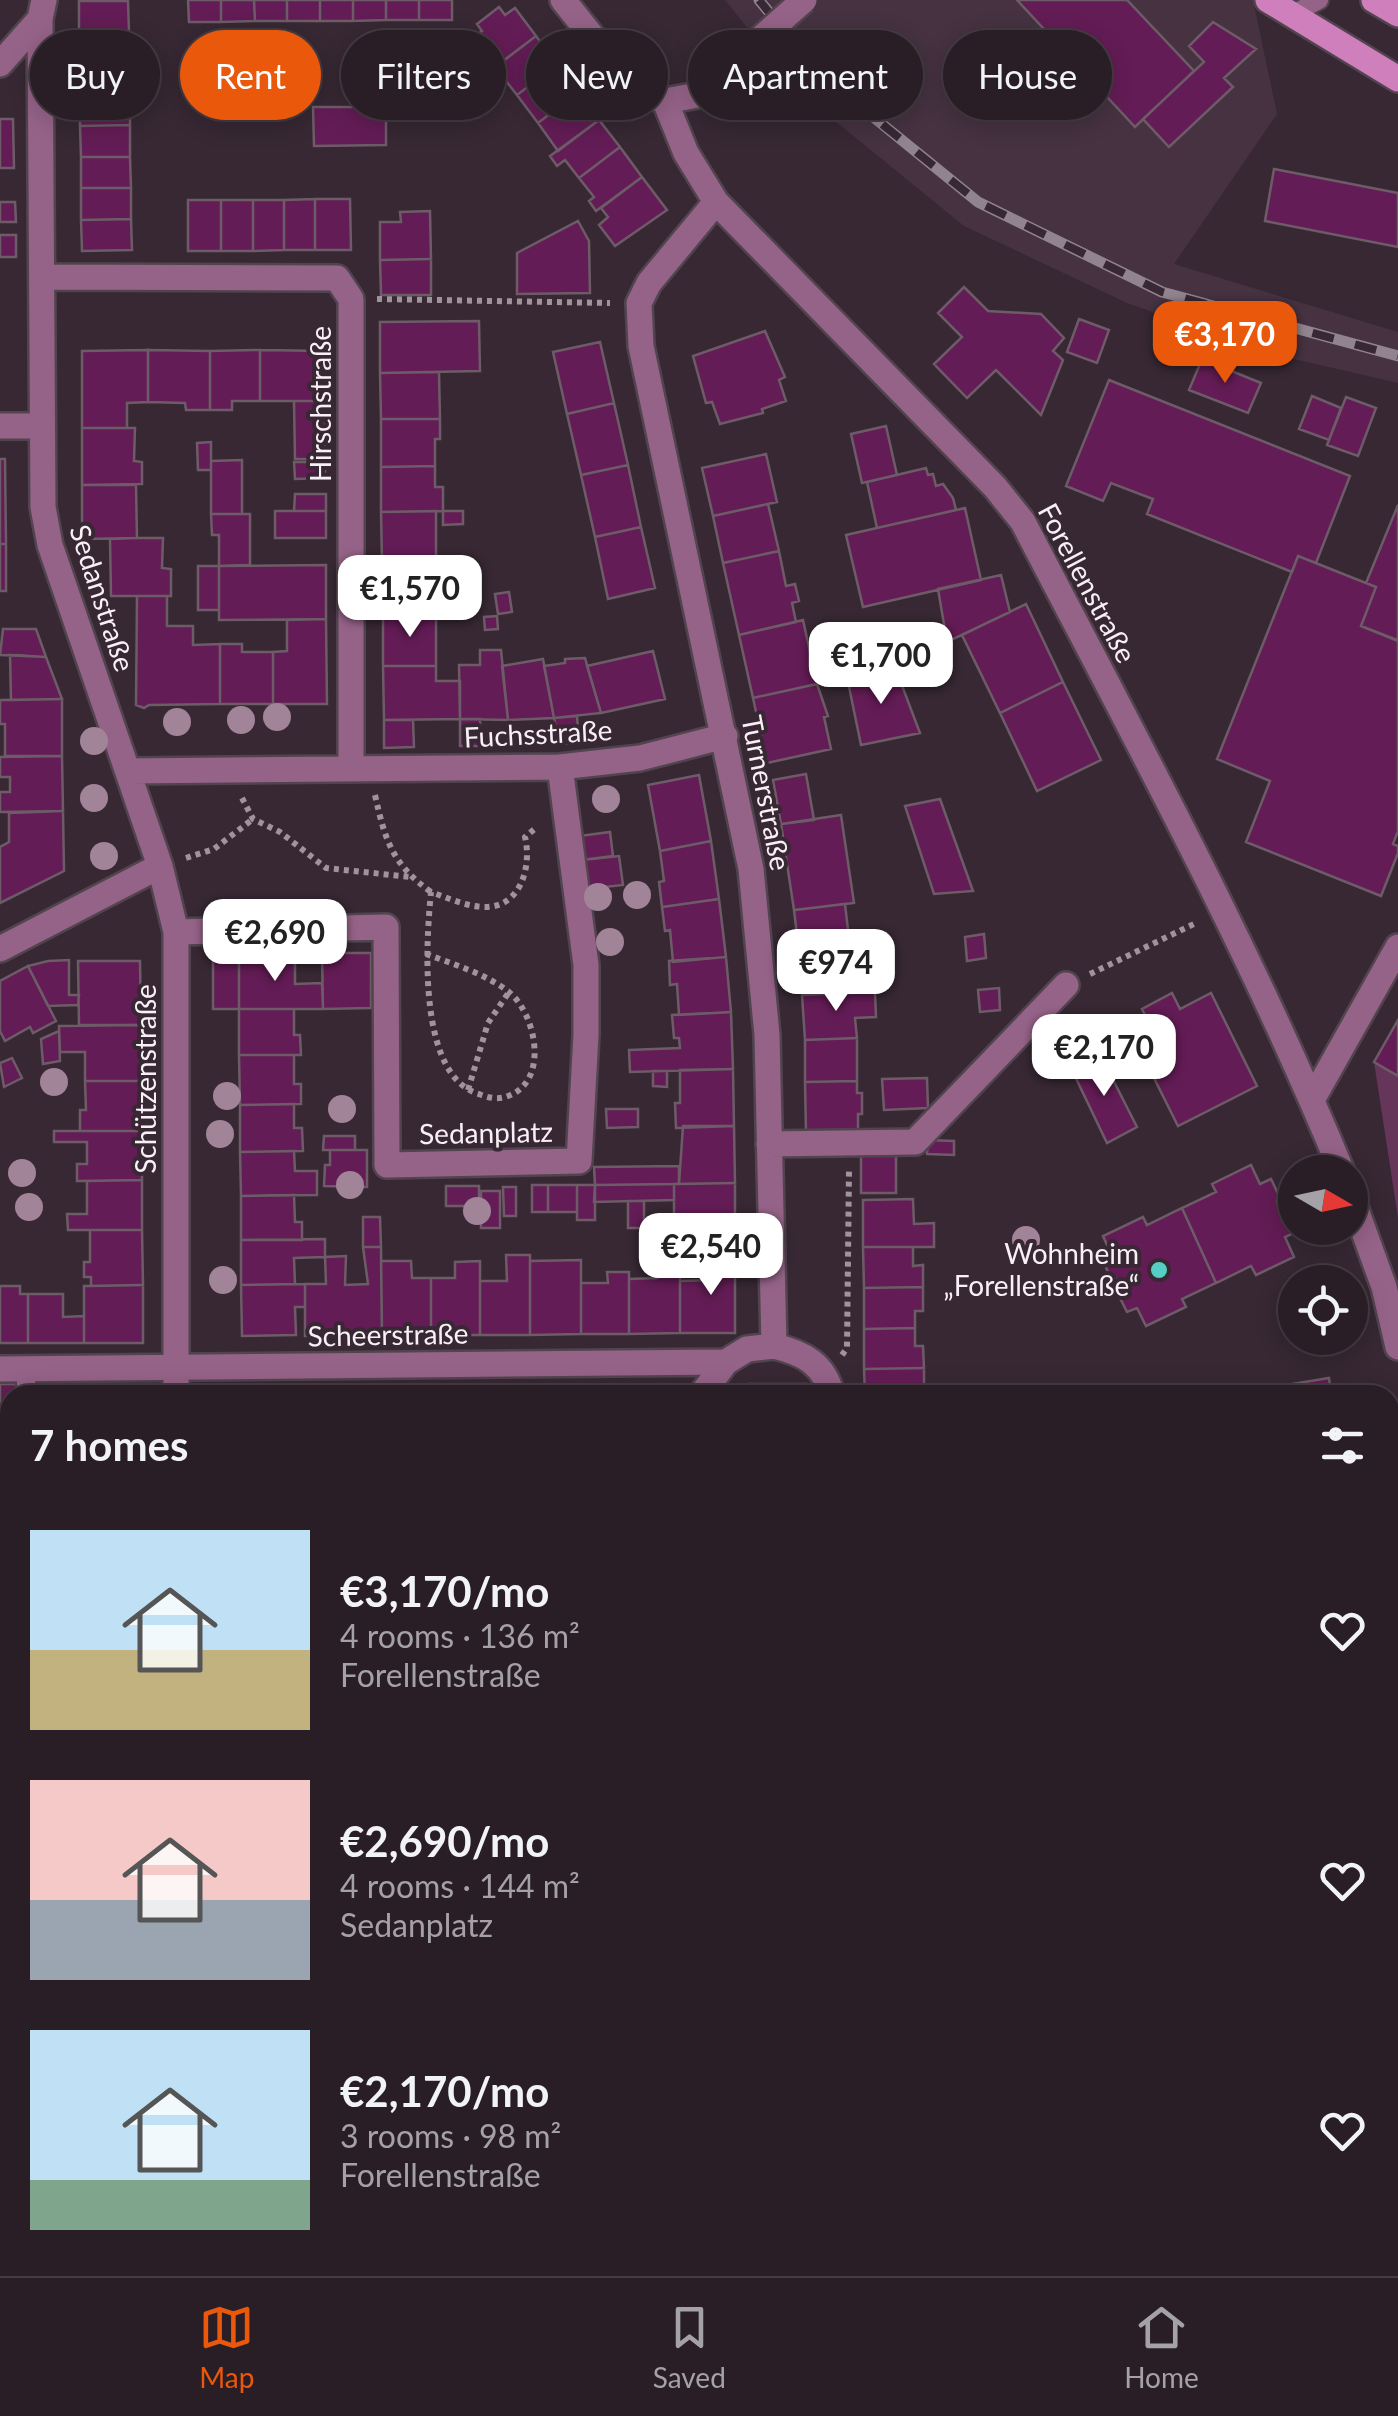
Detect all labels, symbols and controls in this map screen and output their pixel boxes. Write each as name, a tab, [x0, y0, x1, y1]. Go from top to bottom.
chip: Buy	[30, 30, 160, 120]
chip: Rent	[180, 30, 321, 120]
chip: Filters	[341, 30, 506, 120]
chip: New	[526, 30, 668, 120]
chip: Apartment	[688, 30, 923, 120]
chip: House	[943, 30, 1112, 120]
pin: €3,170	[1144, 301, 1306, 386]
text: €3,170	[1175, 314, 1275, 353]
street label: Hirschstraße	[303, 326, 337, 482]
street label: Forellenstraße	[1032, 497, 1144, 668]
street label: Sedanstraße	[63, 520, 143, 675]
pin: €1,570	[329, 555, 491, 640]
text: €1,570	[360, 568, 460, 607]
pin: €1,700	[800, 622, 962, 707]
text: €1,700	[831, 635, 931, 674]
street label: Fuchsstraße	[463, 712, 613, 754]
street label: Turnerstraße	[735, 713, 799, 873]
pin: €2,690	[194, 899, 356, 984]
text: €2,690	[225, 912, 325, 951]
pin: €974	[777, 929, 895, 1014]
text: €974	[799, 942, 873, 981]
street label: Schützenstraße	[128, 984, 162, 1174]
pin: €2,170	[1023, 1014, 1185, 1099]
text: €2,170	[1054, 1027, 1154, 1066]
street label: Sedanplatz	[419, 1114, 553, 1150]
north arrow	[1278, 1155, 1368, 1245]
map controls	[1278, 1155, 1368, 1355]
pin: €2,540	[630, 1213, 792, 1298]
text: €2,540	[661, 1226, 761, 1265]
place label: Wohnheim „Forellenstraße“	[943, 1236, 1139, 1302]
marker: Wohnheim „Forellenstraße“	[1148, 1259, 1170, 1281]
button: locate	[1278, 1265, 1368, 1355]
street label: Scheerstraße	[307, 1316, 469, 1352]
icon: filters	[1315, 1418, 1370, 1473]
text: 7 homes	[30, 1420, 188, 1470]
text: €3,170/mo	[340, 1566, 549, 1616]
icon: home	[110, 1570, 230, 1690]
icon: heart	[1315, 1603, 1370, 1658]
text: 4 rooms · 136 m²	[340, 1616, 580, 1655]
text: Forellenstraße	[340, 1655, 541, 1694]
text: €2,690/mo	[340, 1816, 549, 1866]
icon: home	[110, 1820, 230, 1940]
icon: heart	[1315, 1853, 1370, 1908]
text: 4 rooms · 144 m²	[340, 1866, 580, 1905]
text: Sedanplatz	[340, 1905, 493, 1944]
text: €2,170/mo	[340, 2066, 549, 2116]
icon: home	[110, 2070, 230, 2190]
icon: heart	[1315, 2103, 1370, 2158]
text: 3 rooms · 98 m²	[340, 2116, 561, 2155]
text: Forellenstraße	[340, 2155, 541, 2194]
tab: Map	[199, 2300, 254, 2394]
tab: Saved	[653, 2300, 726, 2394]
tab: Home	[1124, 2300, 1199, 2394]

